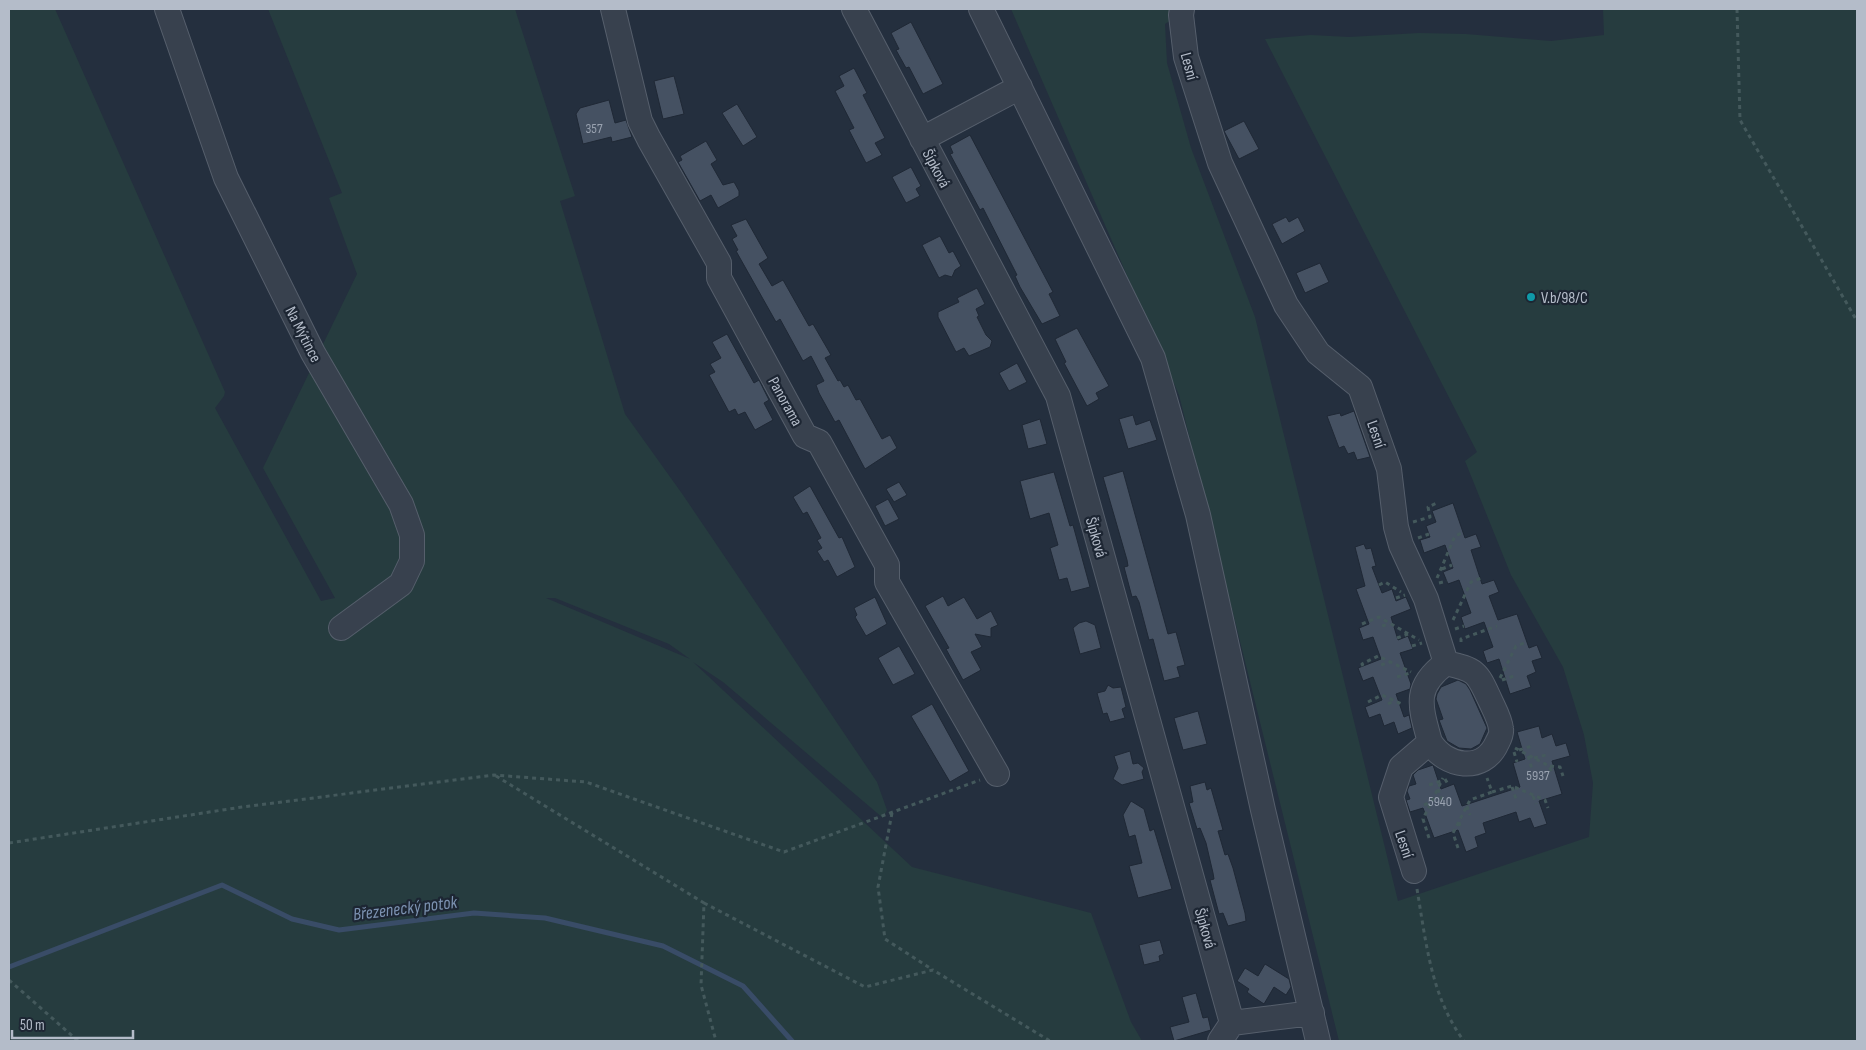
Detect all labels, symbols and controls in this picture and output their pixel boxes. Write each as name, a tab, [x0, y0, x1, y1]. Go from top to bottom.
street label: Lesní	[1176, 51, 1201, 82]
house number: 357	[585, 120, 603, 137]
street label: Šípková	[918, 146, 954, 191]
place label: V.b/98/C	[1541, 289, 1588, 308]
marker: V.b/98/C	[1525, 291, 1537, 303]
street label: Na Mýtince	[281, 304, 325, 366]
street label: Panorama	[764, 374, 806, 430]
street label: Lesní	[1362, 418, 1389, 451]
street label: Šípková	[1081, 515, 1110, 560]
house number: 5937	[1526, 767, 1550, 784]
house number: 5940	[1428, 793, 1452, 810]
street label: Lesní	[1390, 828, 1417, 861]
water label: Březenecký potok	[352, 892, 460, 925]
street label: Šípková	[1190, 906, 1219, 951]
scale bar	[12, 1008, 134, 1040]
text: 50 m	[20, 1016, 45, 1035]

